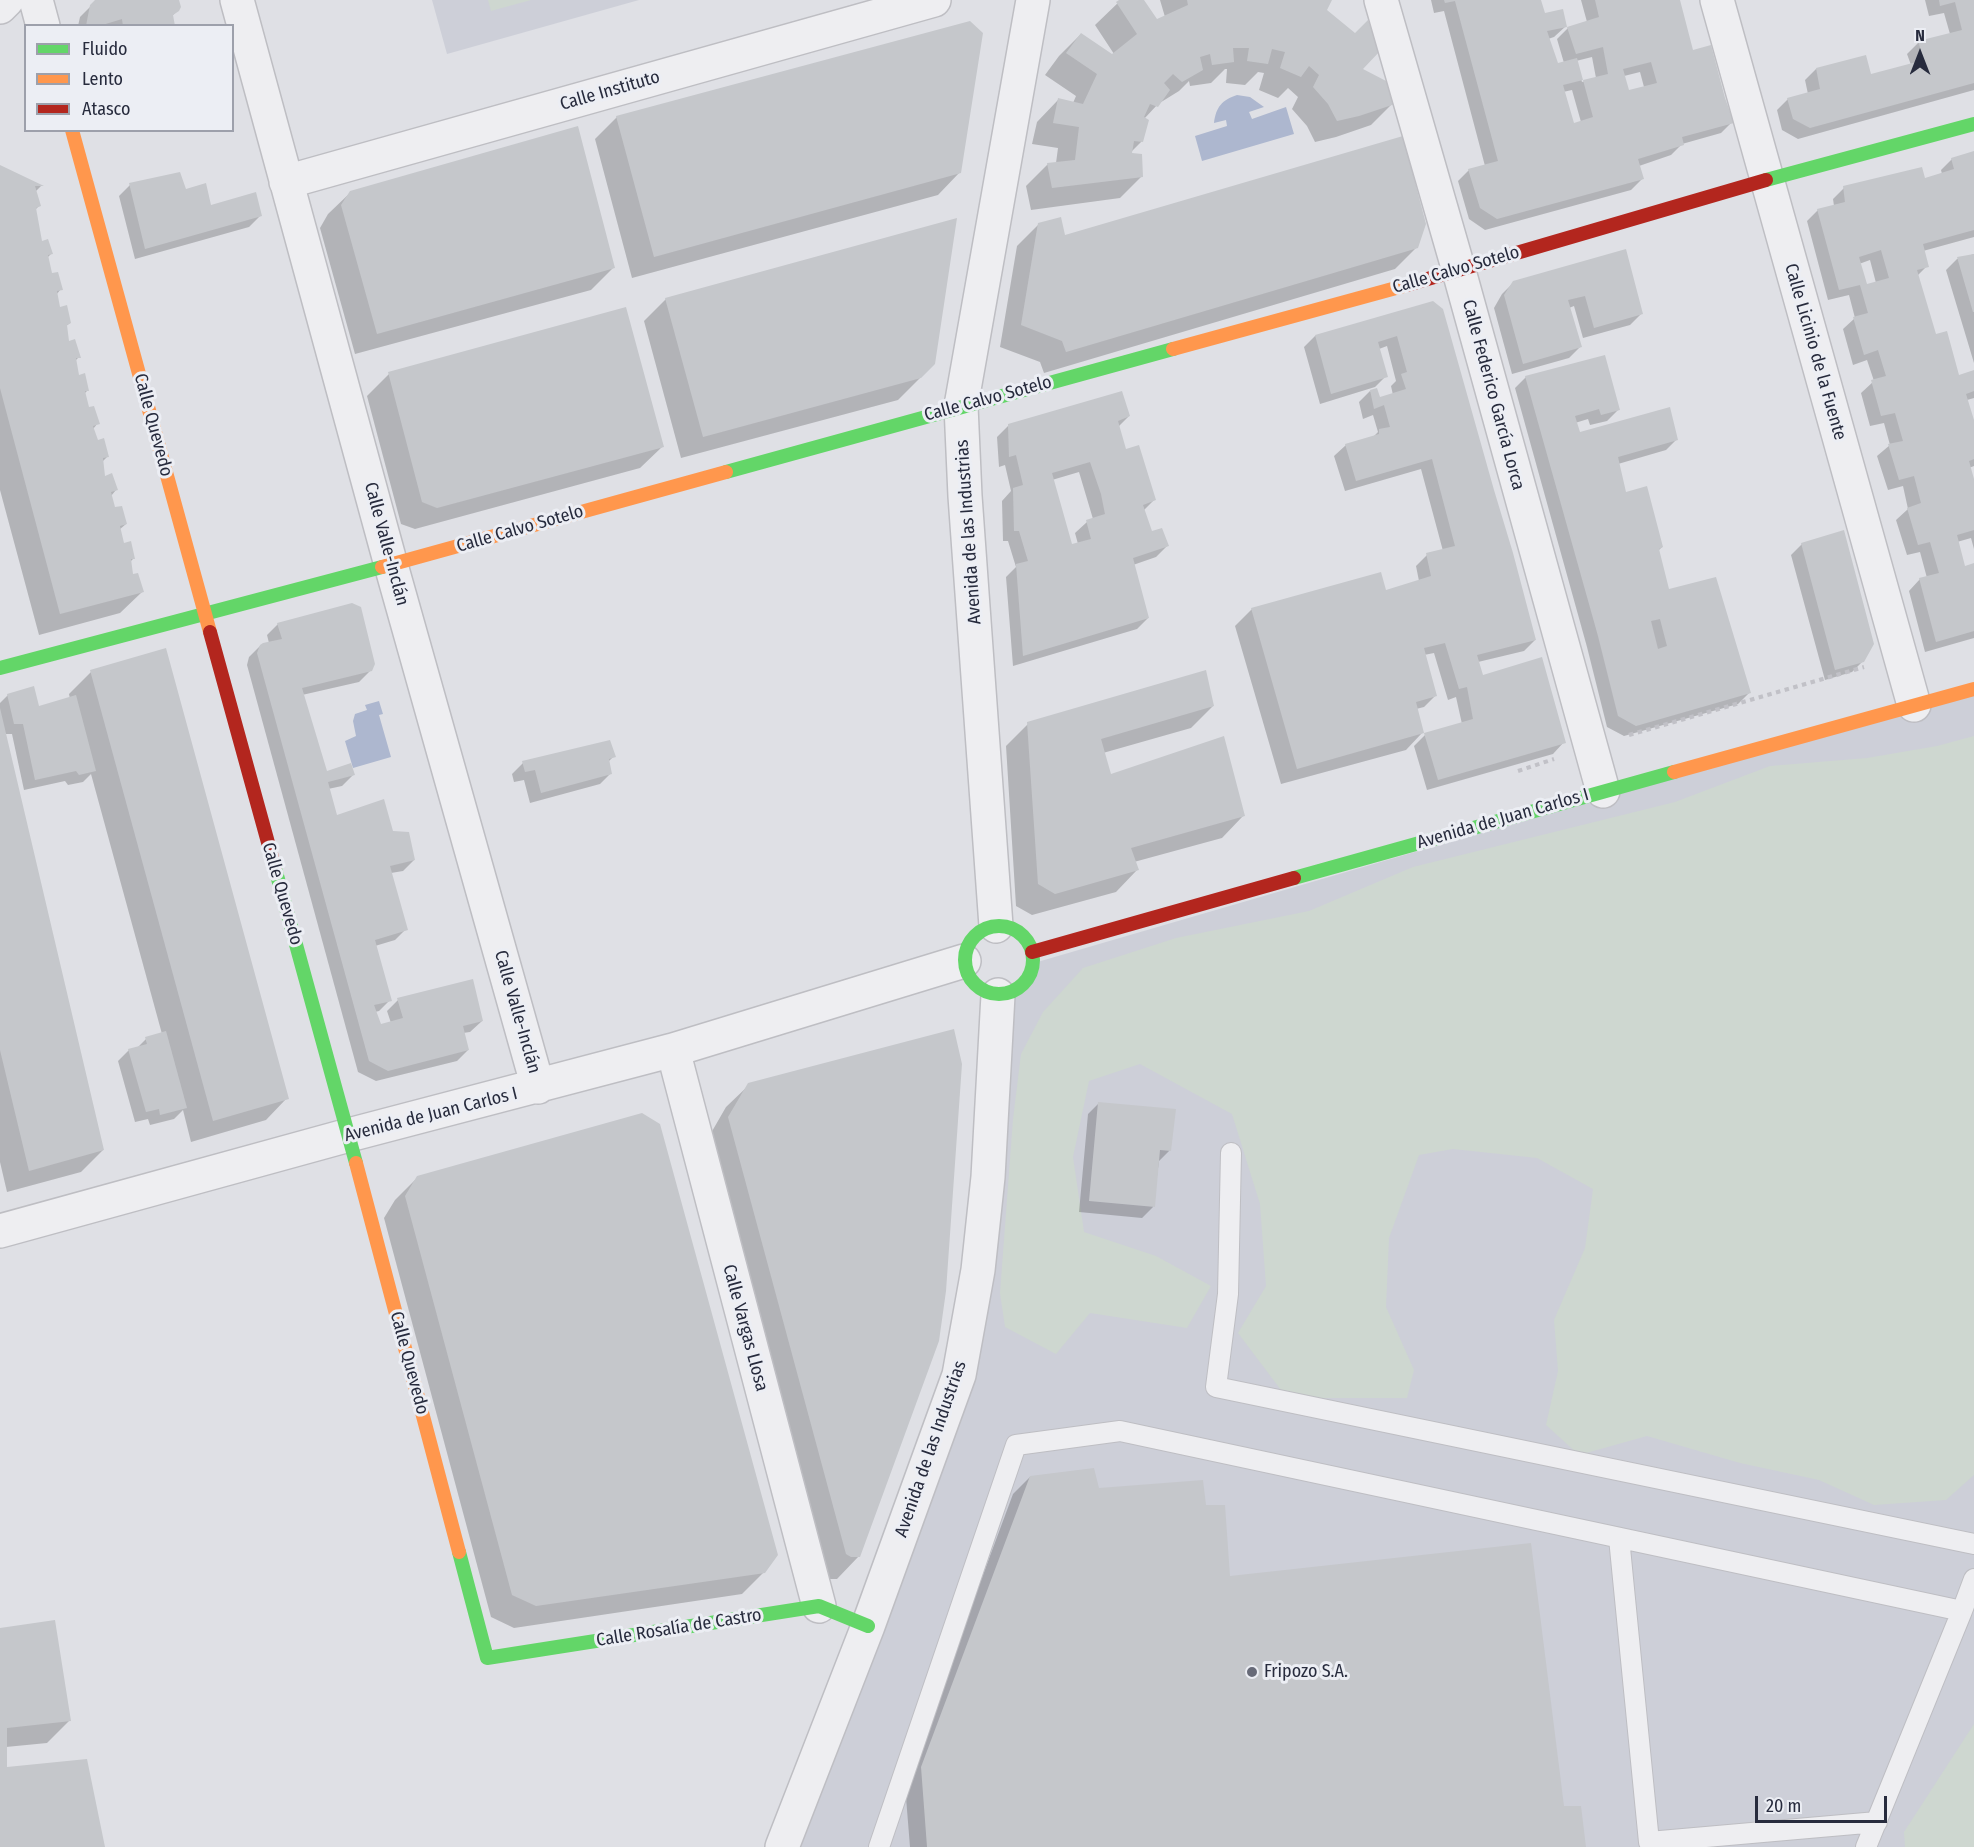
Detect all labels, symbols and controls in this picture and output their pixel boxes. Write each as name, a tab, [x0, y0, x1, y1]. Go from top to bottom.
legend	[24, 24, 234, 132]
north arrow	[1890, 24, 1950, 84]
text: N	[1915, 26, 1925, 45]
text: Fluido	[82, 38, 128, 60]
street label: Calle Instituto	[558, 66, 662, 116]
text: Lento	[82, 68, 123, 90]
text: Atasco	[82, 98, 130, 120]
street label: Calle Calvo Sotelo	[1390, 242, 1522, 298]
street label: Calle Licinio de la Fuente	[1779, 261, 1851, 443]
street label: Calle Federico García Lorca	[1457, 298, 1529, 492]
street label: Calle Quevedo	[129, 371, 177, 479]
street label: Calle Calvo Sotelo	[922, 372, 1054, 426]
street label: Avenida de las Industrias	[952, 439, 986, 625]
street label: Calle Valle-Inclán	[359, 480, 413, 608]
street label: Calle Calvo Sotelo	[454, 501, 586, 557]
street label: Avenida de Juan Carlos I	[1415, 784, 1591, 854]
street label: Calle Quevedo	[257, 840, 307, 948]
street label: Calle Valle-Inclán	[489, 948, 545, 1076]
street label: Avenida de Juan Carlos I	[342, 1083, 520, 1147]
street label: Calle Vargas Llosa	[718, 1262, 772, 1394]
street label: Calle Quevedo	[385, 1309, 433, 1417]
street label: Avenida de las Industrias	[891, 1358, 971, 1540]
street label: Calle Rosalía de Castro	[595, 1604, 763, 1652]
place label: Fripozo S.A.	[1264, 1661, 1348, 1683]
marker: Fripozo S.A.	[1245, 1665, 1259, 1679]
scale bar	[1758, 1784, 1890, 1822]
text: 20 m	[1766, 1795, 1801, 1817]

